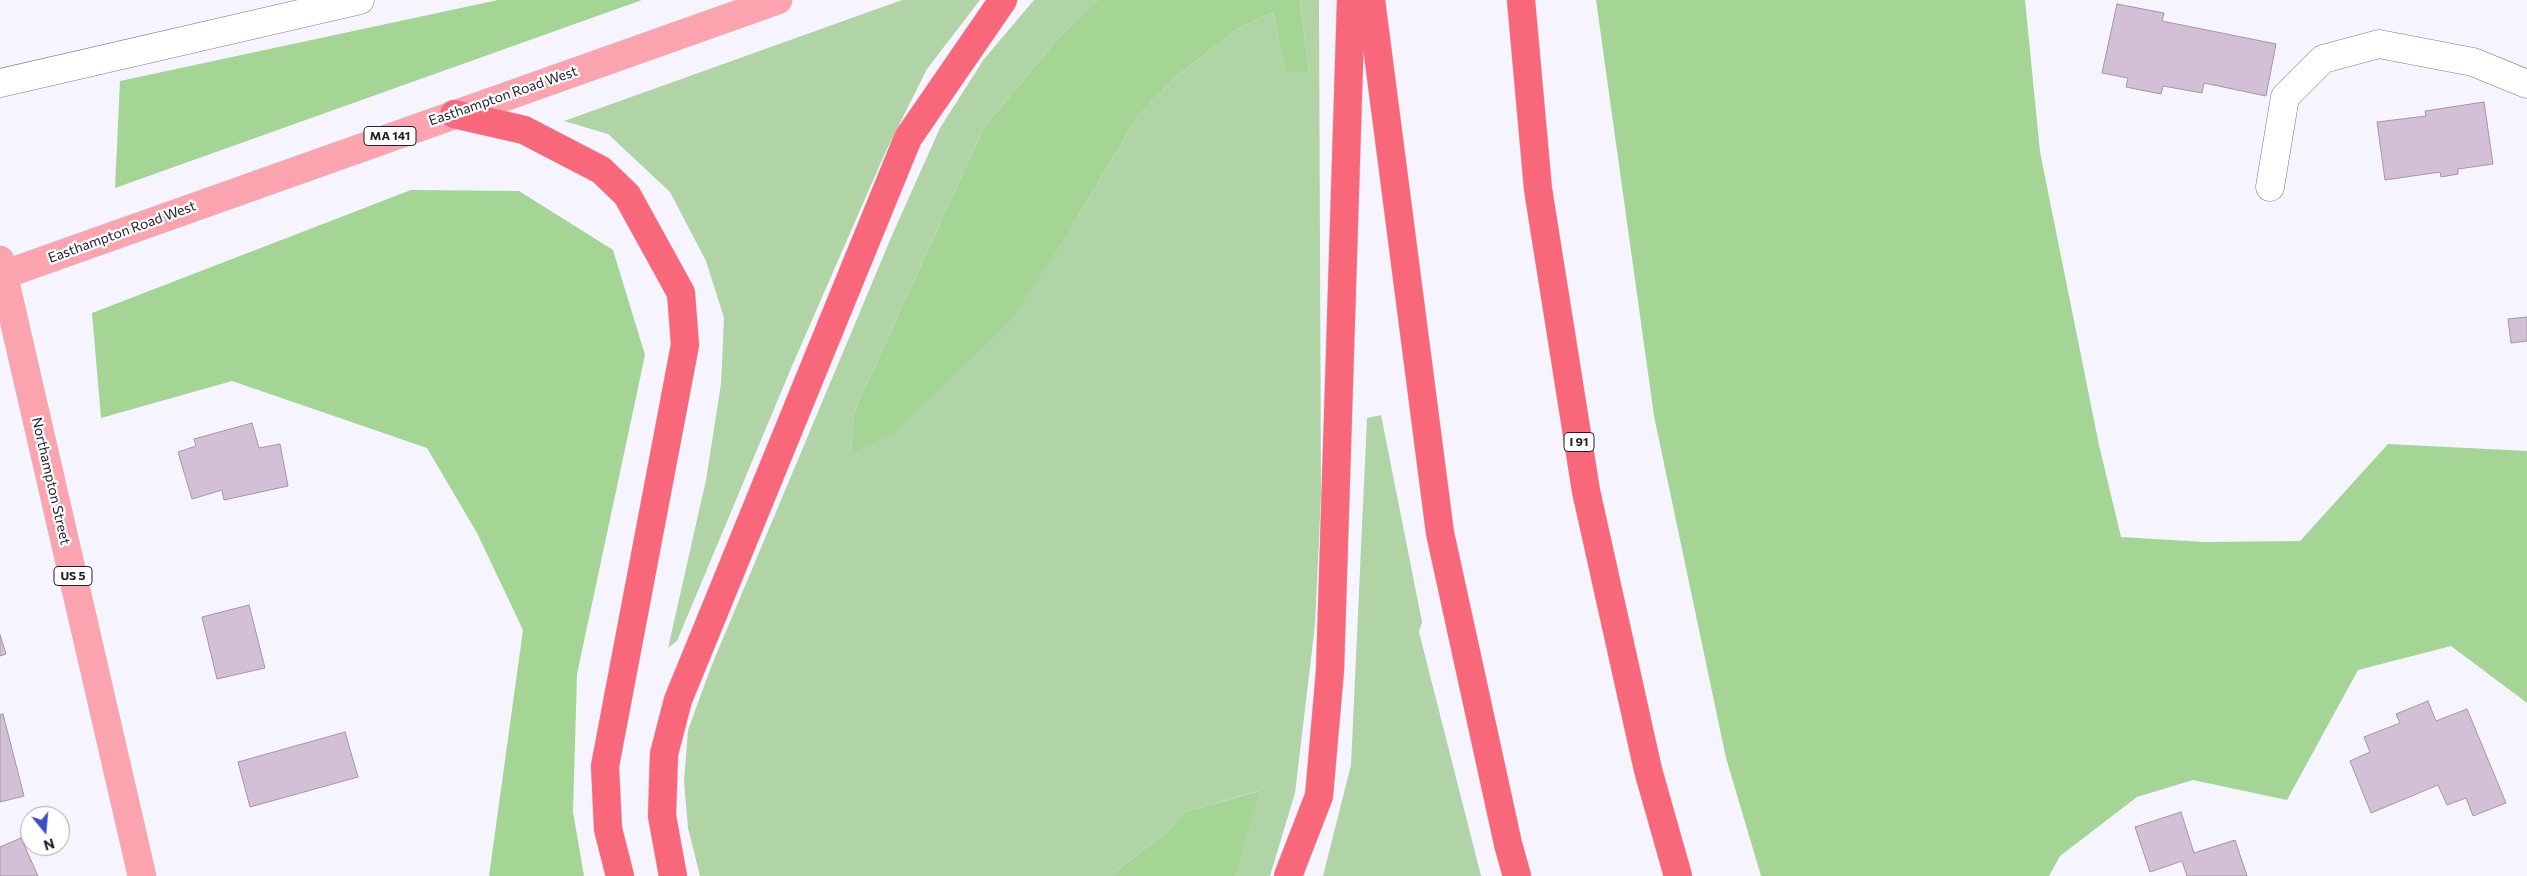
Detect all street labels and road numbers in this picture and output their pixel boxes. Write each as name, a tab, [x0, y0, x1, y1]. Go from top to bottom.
street label: Easthampton Road West	[426, 63, 580, 129]
road number: MA 141	[364, 126, 416, 146]
street label: Easthampton Road West	[46, 197, 198, 267]
street label: Northampton Street	[28, 416, 74, 546]
road number: I 91	[1564, 432, 1594, 452]
road number: US 5	[54, 566, 92, 586]

